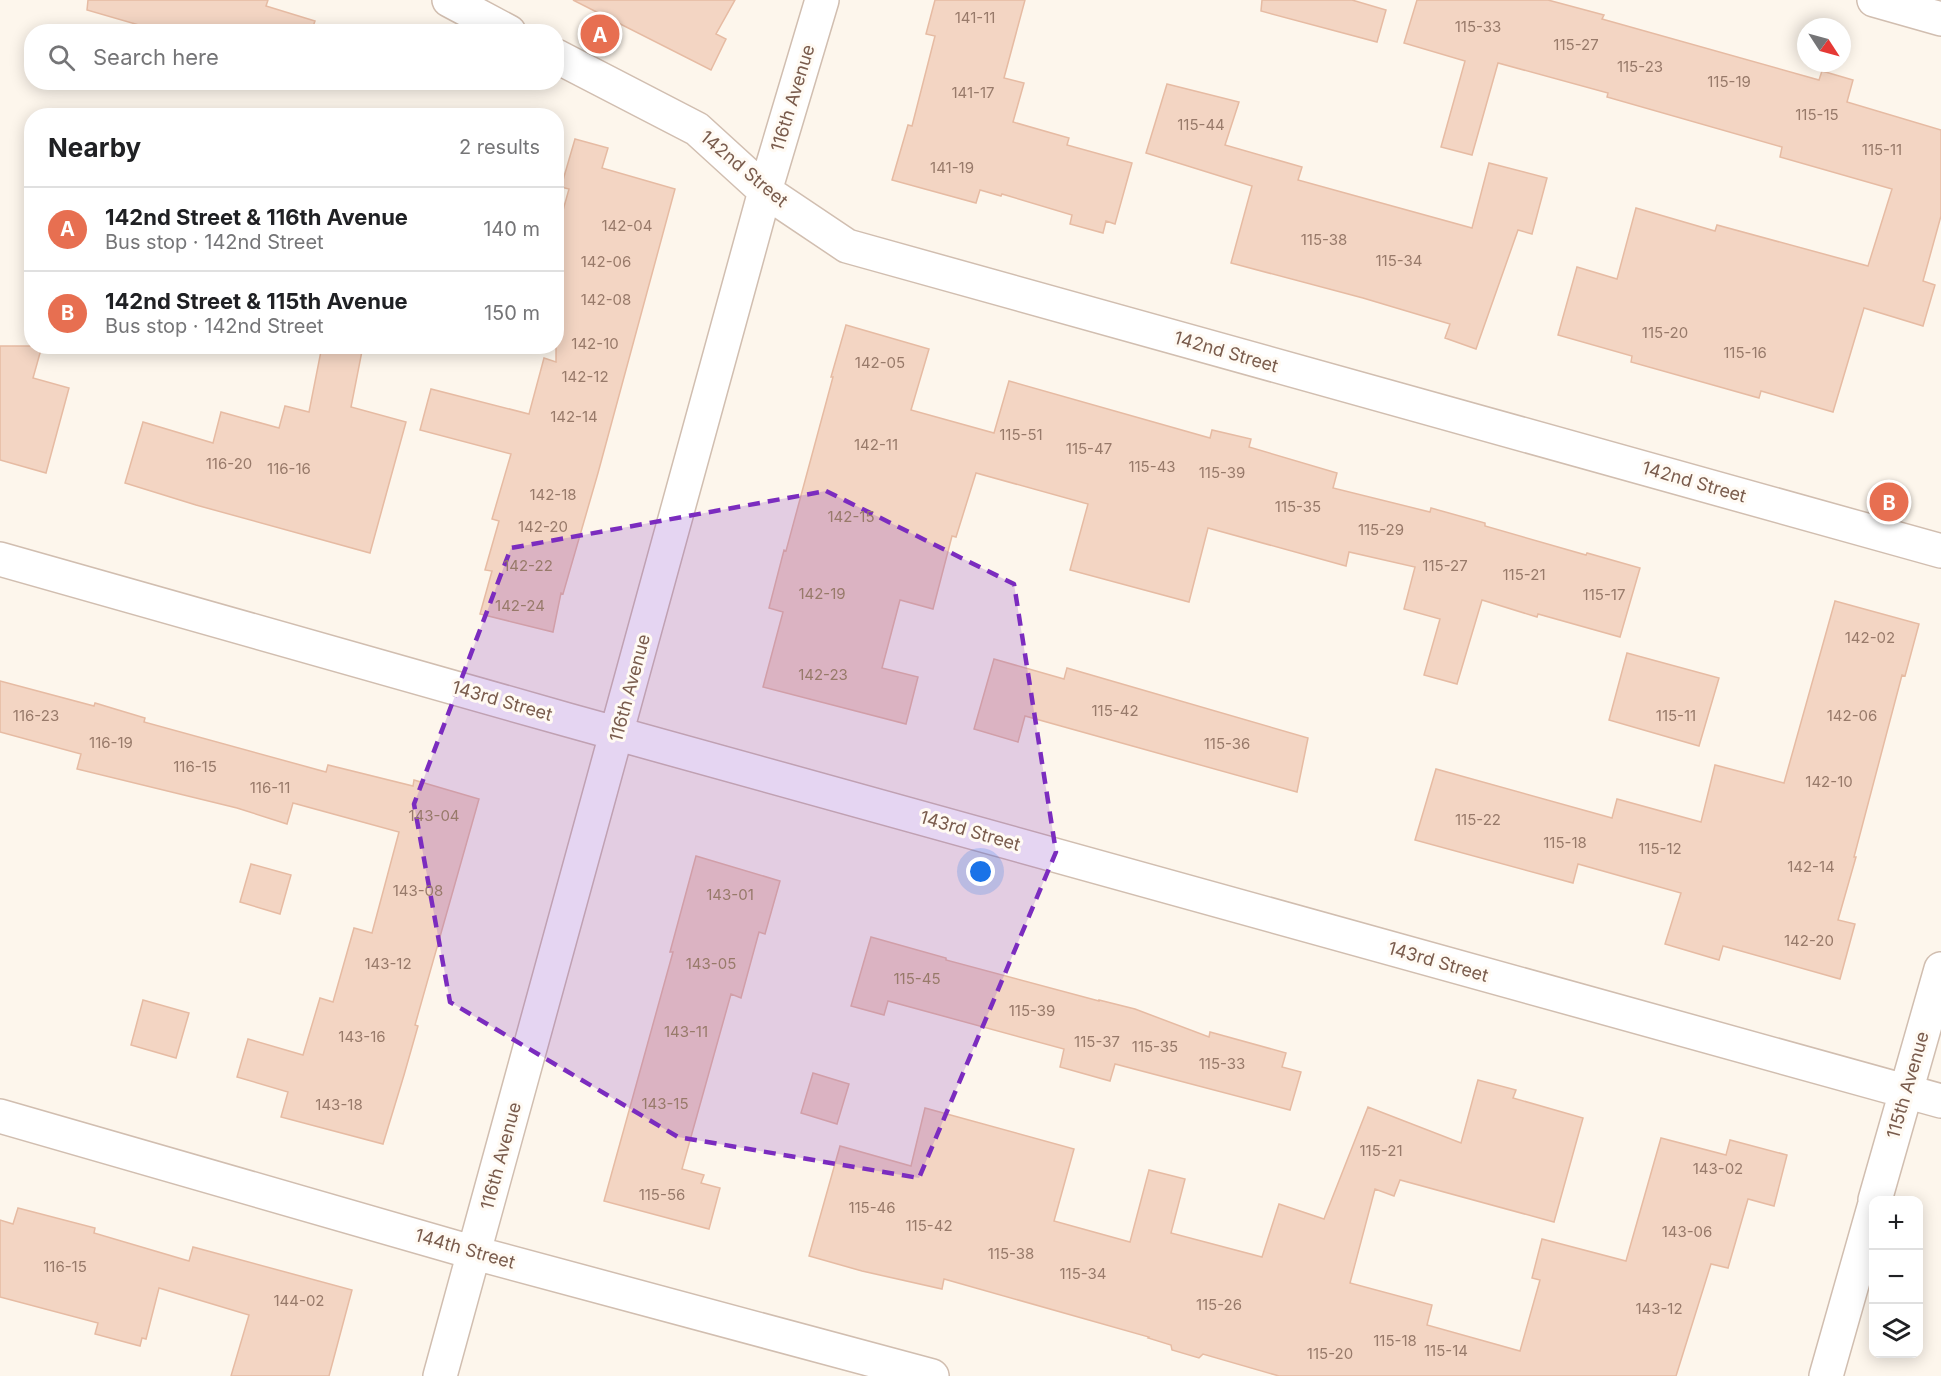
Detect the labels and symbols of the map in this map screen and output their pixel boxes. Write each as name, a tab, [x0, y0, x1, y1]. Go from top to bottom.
house number: 141-11	[955, 8, 995, 27]
pin: A	[580, 12, 620, 57]
house number: 115-33	[1455, 17, 1501, 36]
north arrow	[1797, 18, 1851, 72]
house number: 115-27	[1553, 35, 1599, 54]
street label: 116th Avenue	[766, 42, 819, 154]
house number: 115-23	[1617, 57, 1663, 76]
house number: 115-19	[1707, 72, 1751, 91]
house number: 141-17	[951, 83, 995, 102]
house number: 115-15	[1795, 105, 1839, 124]
house number: 115-44	[1177, 115, 1225, 134]
street label: 142nd Street	[696, 126, 792, 211]
house number: 115-11	[1862, 140, 1902, 159]
house number: 141-19	[930, 158, 974, 177]
house number: 142-04	[602, 216, 653, 235]
house number: 115-38	[1301, 230, 1347, 249]
house number: 115-34	[1375, 251, 1423, 270]
house number: 142-06	[581, 252, 631, 271]
house number: 142-08	[581, 290, 631, 309]
house number: 115-20	[1642, 323, 1688, 342]
street label: 142nd Street	[1172, 327, 1281, 376]
house number: 142-10	[571, 334, 619, 353]
house number: 115-16	[1723, 343, 1767, 362]
house number: 142-05	[855, 353, 905, 372]
house number: 142-12	[561, 367, 609, 386]
house number: 142-14	[550, 407, 598, 426]
house number: 115-51	[999, 425, 1043, 444]
house number: 142-11	[854, 435, 898, 454]
house number: 115-47	[1066, 439, 1112, 458]
house number: 116-20	[206, 454, 252, 473]
house number: 115-43	[1128, 457, 1176, 476]
street label: 142nd Street	[1640, 457, 1749, 506]
house number: 116-16	[267, 459, 311, 478]
house number: 115-39	[1199, 463, 1245, 482]
pin: B	[1870, 480, 1908, 524]
house number: 142-18	[529, 485, 577, 504]
house number: 115-35	[1275, 497, 1321, 516]
house number: 142-15	[827, 507, 875, 526]
house number: 142-20	[518, 517, 568, 536]
house number: 115-29	[1358, 520, 1404, 539]
house number: 142-22	[503, 556, 553, 575]
house number: 115-27	[1422, 556, 1468, 575]
house number: 115-21	[1503, 565, 1545, 584]
house number: 142-19	[798, 584, 846, 603]
house number: 115-17	[1583, 585, 1625, 604]
house number: 142-24	[495, 596, 545, 615]
house number: 142-02	[1845, 628, 1895, 647]
street label: 116th Avenue	[605, 632, 654, 744]
house number: 142-23	[798, 665, 848, 684]
street label: 143rd Street	[450, 676, 555, 725]
house number: 115-42	[1091, 701, 1139, 720]
house number: 116-23	[13, 706, 59, 725]
house number: 115-11	[1656, 706, 1696, 725]
house number: 142-06	[1827, 706, 1877, 725]
house number: 116-19	[89, 733, 133, 752]
house number: 115-36	[1204, 734, 1250, 753]
house number: 116-15	[173, 757, 217, 776]
house number: 142-10	[1805, 772, 1853, 791]
house number: 116-11	[250, 778, 290, 797]
house number: 143-04	[408, 806, 460, 825]
street label: 143rd Street	[918, 806, 1023, 855]
house number: 115-22	[1455, 810, 1501, 829]
house number: 115-18	[1543, 833, 1587, 852]
house number: 115-12	[1638, 839, 1682, 858]
your location	[966, 857, 995, 886]
house number: 142-14	[1787, 857, 1835, 876]
house number: 143-08	[393, 881, 443, 900]
house number: 143-01	[706, 885, 754, 904]
house number: 142-20	[1784, 931, 1834, 950]
street label: 143rd Street	[1386, 937, 1491, 986]
house number: 143-12	[364, 954, 412, 973]
house number: 143-05	[686, 954, 736, 973]
house number: 115-45	[893, 969, 941, 988]
house number: 115-39	[1009, 1001, 1055, 1020]
house number: 143-11	[664, 1022, 708, 1041]
house number: 143-16	[338, 1027, 386, 1046]
street label: 115th Avenue	[1882, 1029, 1933, 1141]
house number: 115-37	[1074, 1032, 1120, 1051]
house number: 115-35	[1132, 1037, 1178, 1056]
house number: 115-33	[1199, 1054, 1245, 1073]
house number: 143-15	[641, 1094, 689, 1113]
house number: 143-18	[315, 1095, 363, 1114]
street label: 116th Avenue	[476, 1100, 525, 1212]
house number: 115-21	[1360, 1141, 1402, 1160]
house number: 143-02	[1693, 1159, 1743, 1178]
house number: 115-56	[639, 1185, 685, 1204]
house number: 115-46	[848, 1198, 896, 1217]
house number: 115-42	[905, 1216, 953, 1235]
house number: 143-06	[1662, 1222, 1712, 1241]
street label: 144th Street	[413, 1224, 518, 1273]
house number: 115-38	[988, 1244, 1034, 1263]
house number: 116-15	[43, 1257, 87, 1276]
house number: 115-34	[1059, 1264, 1107, 1283]
house number: 144-02	[274, 1291, 325, 1310]
house number: 115-26	[1196, 1295, 1242, 1314]
house number: 143-12	[1635, 1299, 1683, 1318]
house number: 115-18	[1373, 1331, 1417, 1350]
house number: 115-14	[1424, 1341, 1468, 1360]
house number: 115-20	[1307, 1344, 1353, 1363]

